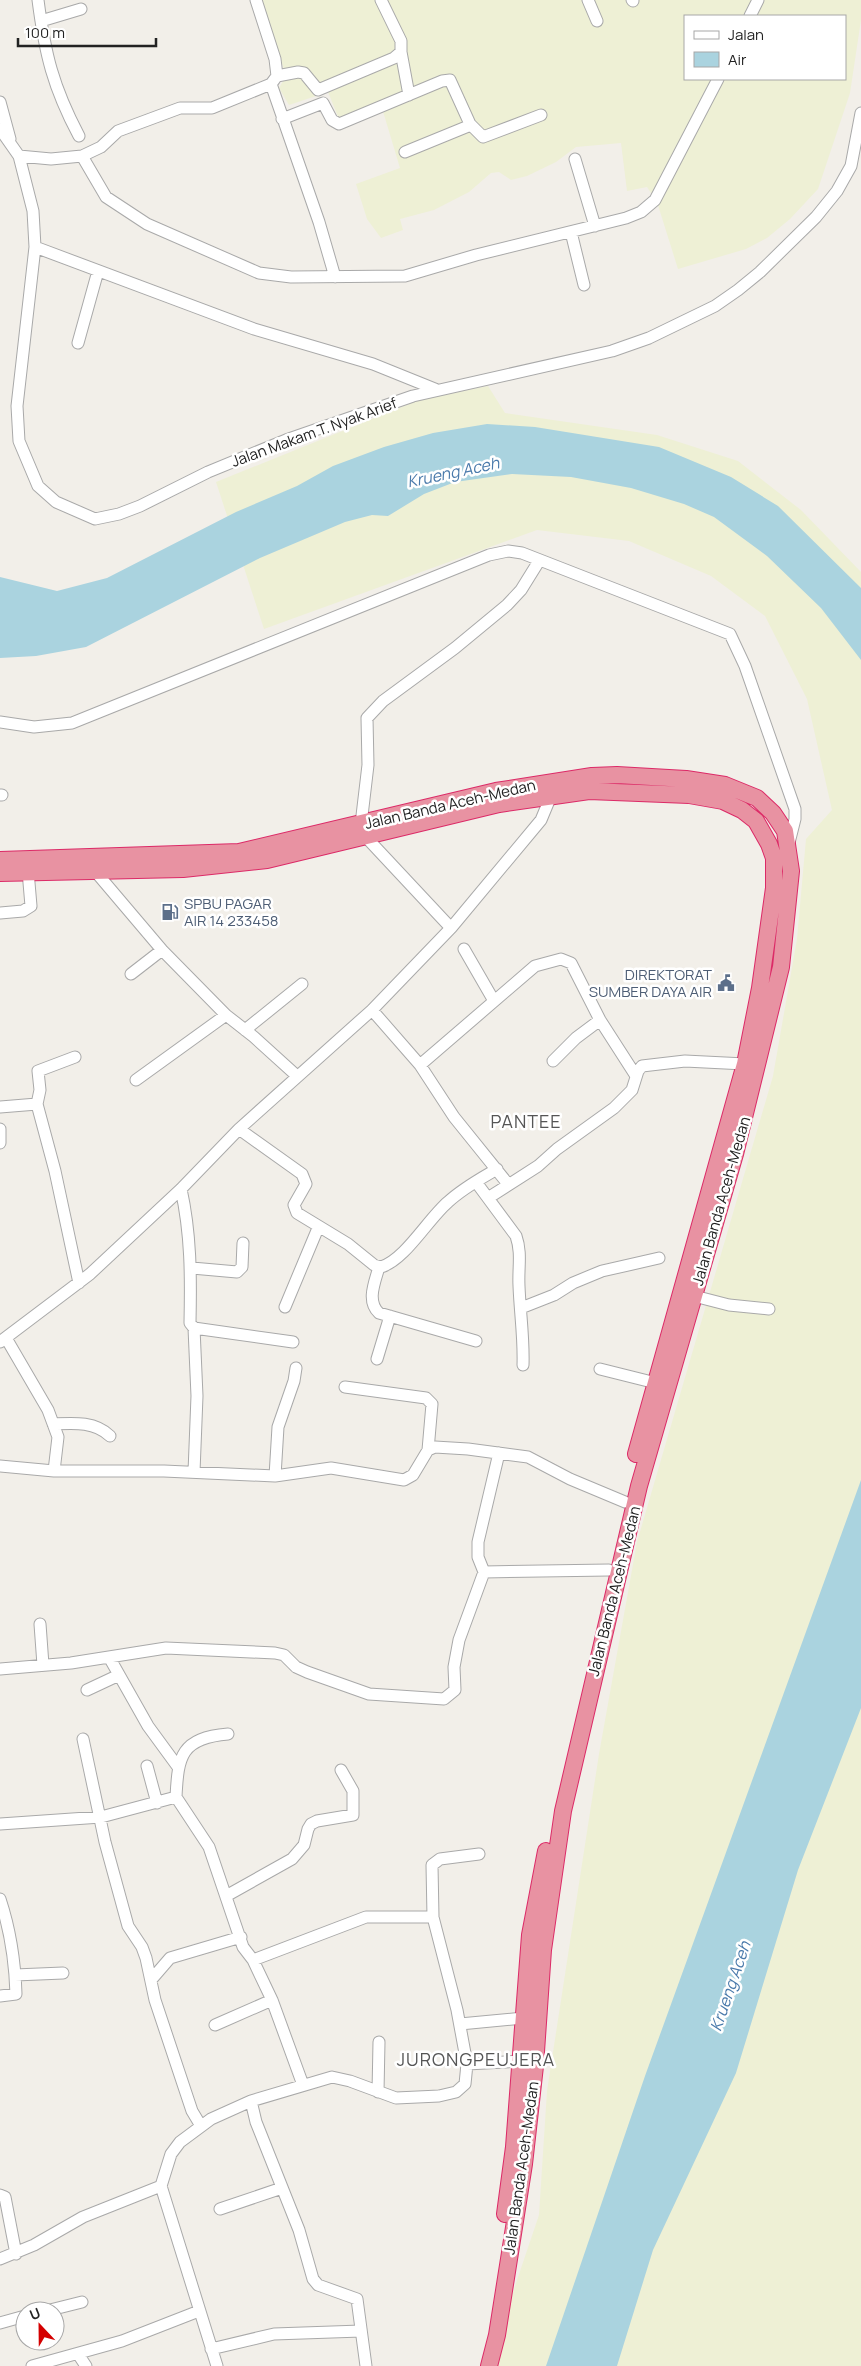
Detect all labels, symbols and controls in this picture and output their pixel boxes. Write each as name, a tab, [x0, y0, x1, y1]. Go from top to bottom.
scale bar	[18, 15, 155, 47]
legend	[684, 15, 846, 80]
text: 100 m	[25, 22, 65, 43]
text: Jalan	[728, 24, 764, 45]
text: Air	[728, 49, 747, 70]
street label: Jalan Makam T. Nyak Arief	[228, 392, 400, 472]
water label: Krueng Aceh	[405, 451, 502, 492]
street label: Jalan Banda Aceh-Medan	[363, 774, 538, 834]
place label: SPBU PAGAR AIR 14 233458	[184, 893, 279, 931]
fuel station icon: SPBU PAGAR AIR 14 233458	[160, 902, 180, 922]
place label: DIREKTORAT SUMBER DAYA AIR	[589, 964, 712, 1002]
public building icon: DIREKTORAT SUMBER DAYA AIR	[716, 973, 736, 993]
district label: PANTEE	[491, 1109, 561, 1133]
street label: Jalan Banda Aceh-Medan	[687, 1114, 755, 1288]
street label: Jalan Banda Aceh-Medan	[583, 1504, 645, 1678]
water label: Krueng Aceh	[704, 1938, 756, 2034]
district label: JURONGPEUJERA	[397, 2047, 555, 2071]
street label: Jalan Banda Aceh-Medan	[498, 2080, 544, 2256]
north arrow	[15, 2301, 65, 2351]
text: U	[27, 2303, 43, 2324]

